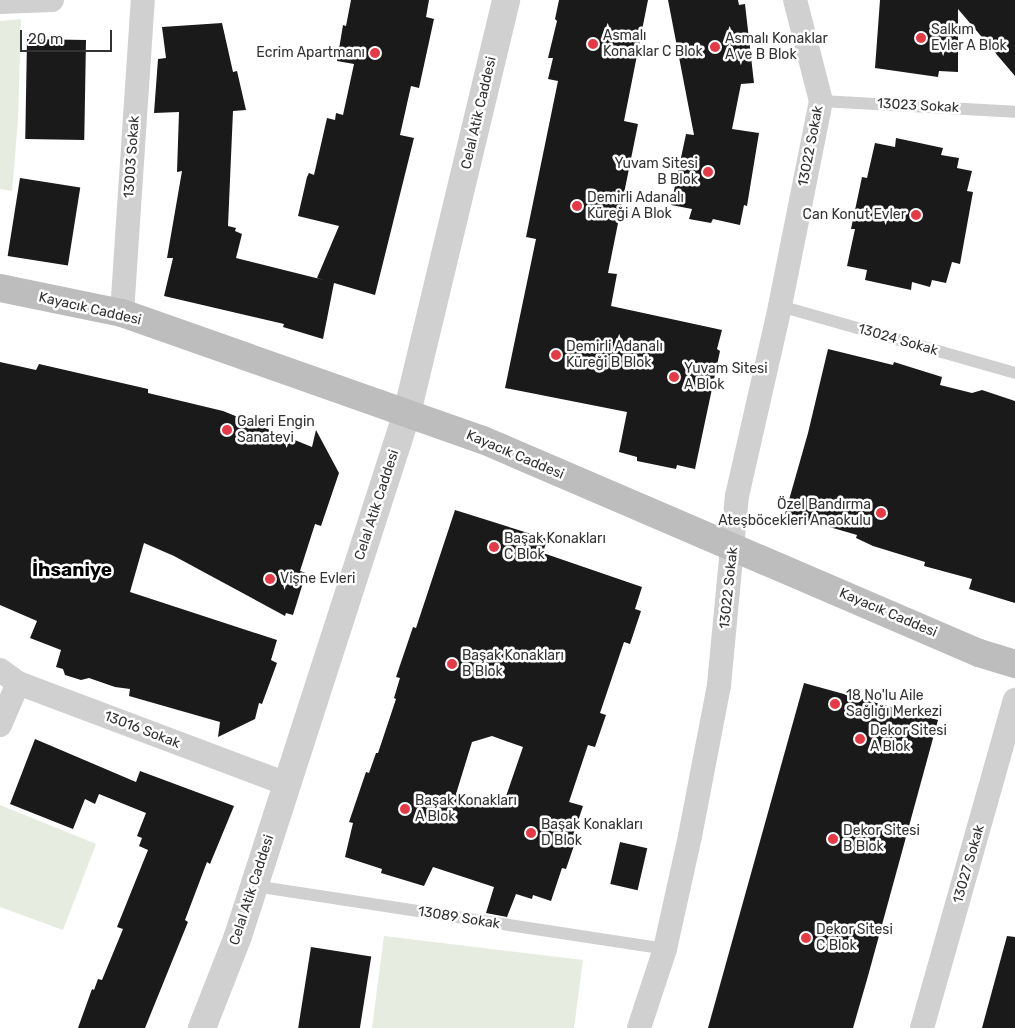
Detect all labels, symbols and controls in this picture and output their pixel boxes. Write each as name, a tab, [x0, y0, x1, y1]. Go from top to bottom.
scale bar	[22, 20, 115, 52]
place label: Salkım Evler A Blok	[931, 22, 1008, 54]
place label: Asmalı Konaklar C Blok	[603, 28, 703, 60]
text: 20 m	[28, 30, 63, 48]
place label: Asmalı Konaklar A ve B Blok	[725, 31, 828, 64]
marker: Salkım Evler A Blok	[915, 32, 927, 44]
marker: Asmalı Konaklar C Blok	[587, 38, 599, 50]
marker: Asmalı Konaklar A ve B Blok	[709, 41, 721, 53]
place label: Ecrim Apartmanı	[256, 45, 365, 61]
marker: Ecrim Apartmanı	[369, 47, 381, 59]
street label: Celal Atik Caddesi	[458, 55, 500, 171]
street label: 13023 Sokak	[877, 95, 959, 117]
street label: 13022 Sokak	[795, 104, 827, 188]
street label: 13003 Sokak	[121, 115, 143, 199]
place label: Yuvam Sitesi B Blok	[614, 156, 698, 188]
marker: Yuvam Sitesi B Blok	[702, 166, 714, 178]
place label: Demirli Adanalı Küreği A Blok	[587, 190, 684, 222]
marker: Demirli Adanalı Küreği A Blok	[571, 200, 583, 212]
place label: Can Konut Evler	[803, 207, 906, 223]
marker: Can Konut Evler	[910, 209, 922, 221]
street label: Kayacık Caddesi	[37, 289, 143, 329]
street label: 13024 Sokak	[856, 321, 940, 359]
place label: Demirli Adanalı Küreği B Blok	[566, 339, 663, 372]
marker: Demirli Adanalı Küreği B Blok	[550, 349, 562, 361]
place label: Yuvam Sitesi A Blok	[684, 361, 768, 394]
marker: Yuvam Sitesi A Blok	[668, 371, 680, 383]
place label: Galeri Engin Sanatevi	[237, 414, 315, 447]
marker: Galeri Engin Sanatevi	[221, 424, 233, 436]
street label: Kayacık Caddesi	[463, 427, 567, 483]
street label: Celal Atik Caddesi	[351, 447, 403, 563]
place label: Özel Bandırma Ateşböcekleri Anaokulu	[718, 497, 871, 530]
marker: Özel Bandırma Ateşböcekleri Anaokulu	[875, 507, 887, 519]
place label: Başak Konakları C Blok	[504, 531, 606, 564]
marker: Başak Konakları C Blok	[488, 541, 500, 553]
street label: 13022 Sokak	[716, 546, 742, 630]
district label: İhsaniye	[32, 559, 112, 581]
place label: Vişne Evleri	[280, 571, 355, 587]
marker: Vişne Evleri	[264, 573, 276, 585]
street label: Kayacık Caddesi	[836, 585, 940, 641]
place label: Başak Konakları B Blok	[462, 648, 564, 680]
marker: Başak Konakları B Blok	[446, 658, 458, 670]
place label: 18 No'lu Aile Sağlığı Merkezi	[846, 688, 942, 720]
marker: 18 No'lu Aile Sağlığı Merkezi	[828, 697, 842, 711]
street label: 13016 Sokak	[102, 708, 182, 752]
place label: Dekor Sitesi A Blok	[870, 723, 947, 756]
marker: Dekor Sitesi A Blok	[854, 733, 866, 745]
place label: Başak Konakları A Blok	[415, 793, 517, 826]
marker: Başak Konakları A Blok	[399, 803, 411, 815]
place label: Başak Konakları D Blok	[541, 817, 643, 850]
place label: Dekor Sitesi B Blok	[843, 823, 920, 856]
street label: 13027 Sokak	[950, 823, 988, 905]
marker: Başak Konakları D Blok	[525, 827, 537, 839]
street label: Celal Atik Caddesi	[226, 832, 278, 948]
marker: Dekor Sitesi B Blok	[827, 833, 839, 845]
street label: 13089 Sokak	[417, 903, 501, 933]
place label: Dekor Sitesi C Blok	[816, 922, 893, 954]
marker: Dekor Sitesi C Blok	[800, 932, 812, 944]

